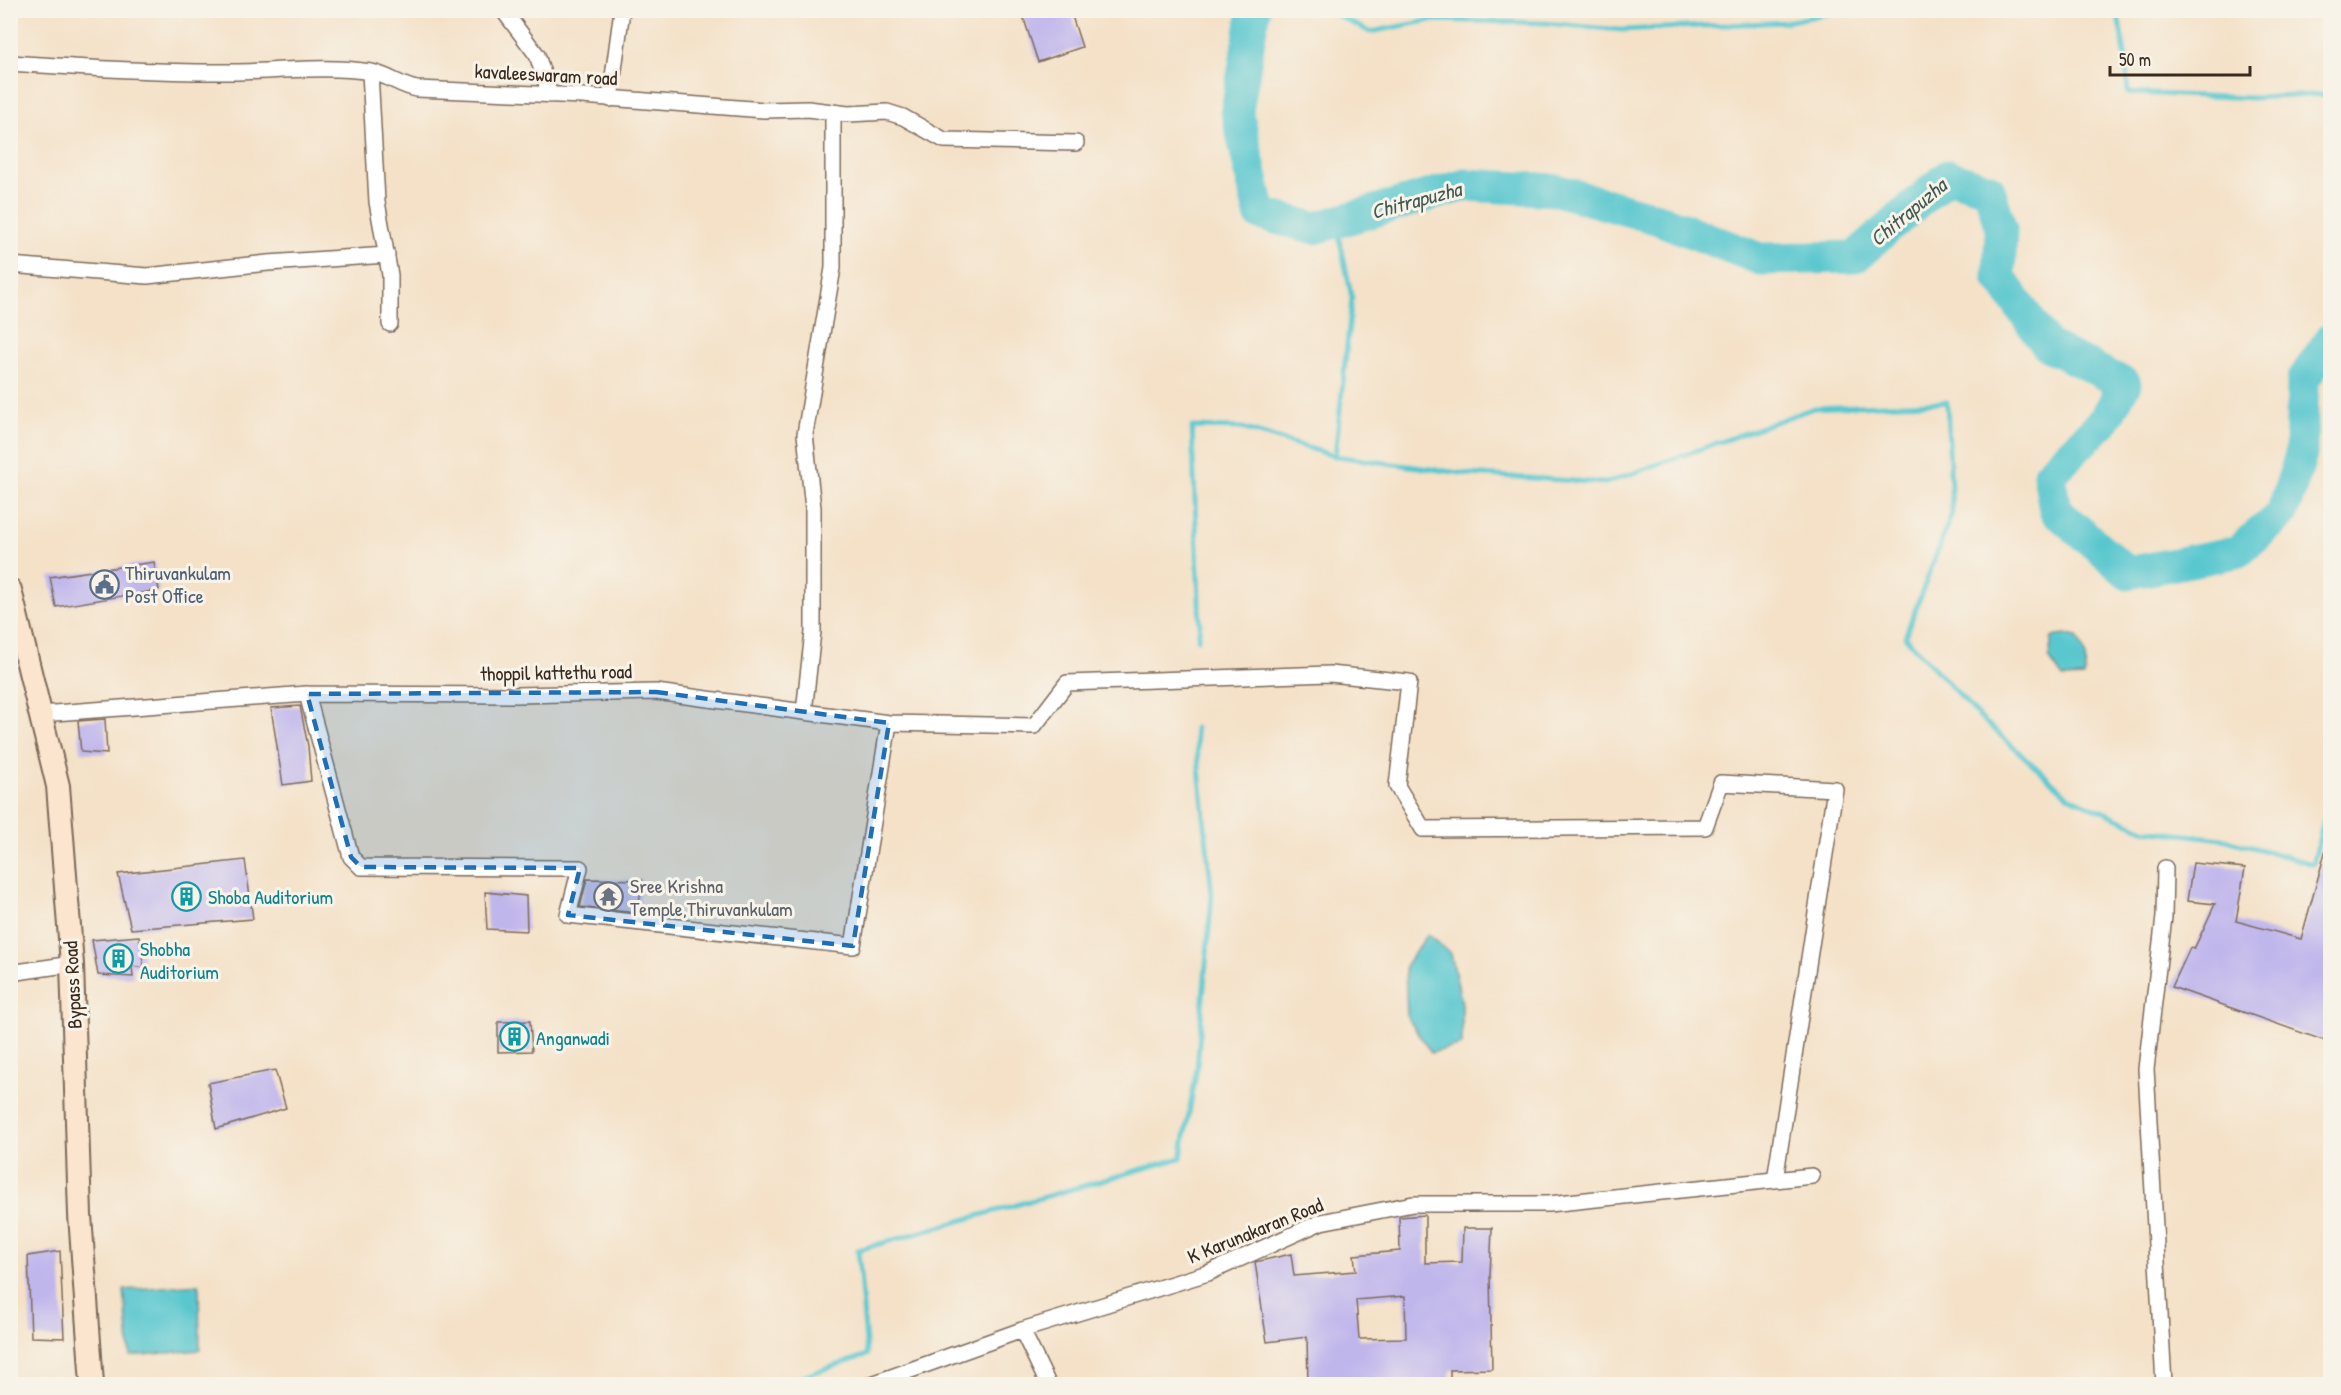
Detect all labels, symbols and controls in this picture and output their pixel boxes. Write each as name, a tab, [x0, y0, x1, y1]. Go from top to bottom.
scale bar	[2110, 39, 2250, 77]
text: 50 m	[2119, 47, 2151, 72]
street label: kavaleeswaram road	[474, 57, 618, 91]
water label: Chitrapuzha	[1863, 170, 1955, 253]
water label: Chitrapuzha	[1368, 173, 1467, 226]
place label: Thiruvankulam Post Office	[125, 559, 231, 609]
public building icon: Thiruvankulam Post Office	[88, 568, 120, 600]
street label: thoppil kattethu road	[480, 657, 632, 687]
place label: Sree Krishna Temple,Thiruvankulam	[630, 872, 793, 922]
building icon: Shoba Auditorium	[171, 880, 203, 912]
temple icon: Sree Krishna Temple,Thiruvankulam	[593, 880, 625, 912]
place label: Shoba Auditorium	[208, 883, 333, 910]
place label: Shobha Auditorium	[140, 935, 219, 985]
street label: Bypass Road	[56, 940, 88, 1030]
building icon: Shobha Auditorium	[103, 943, 135, 975]
building icon: Anganwadi	[499, 1021, 531, 1053]
place label: Anganwadi	[536, 1024, 610, 1051]
street label: K Karunakaran Road	[1183, 1190, 1327, 1269]

